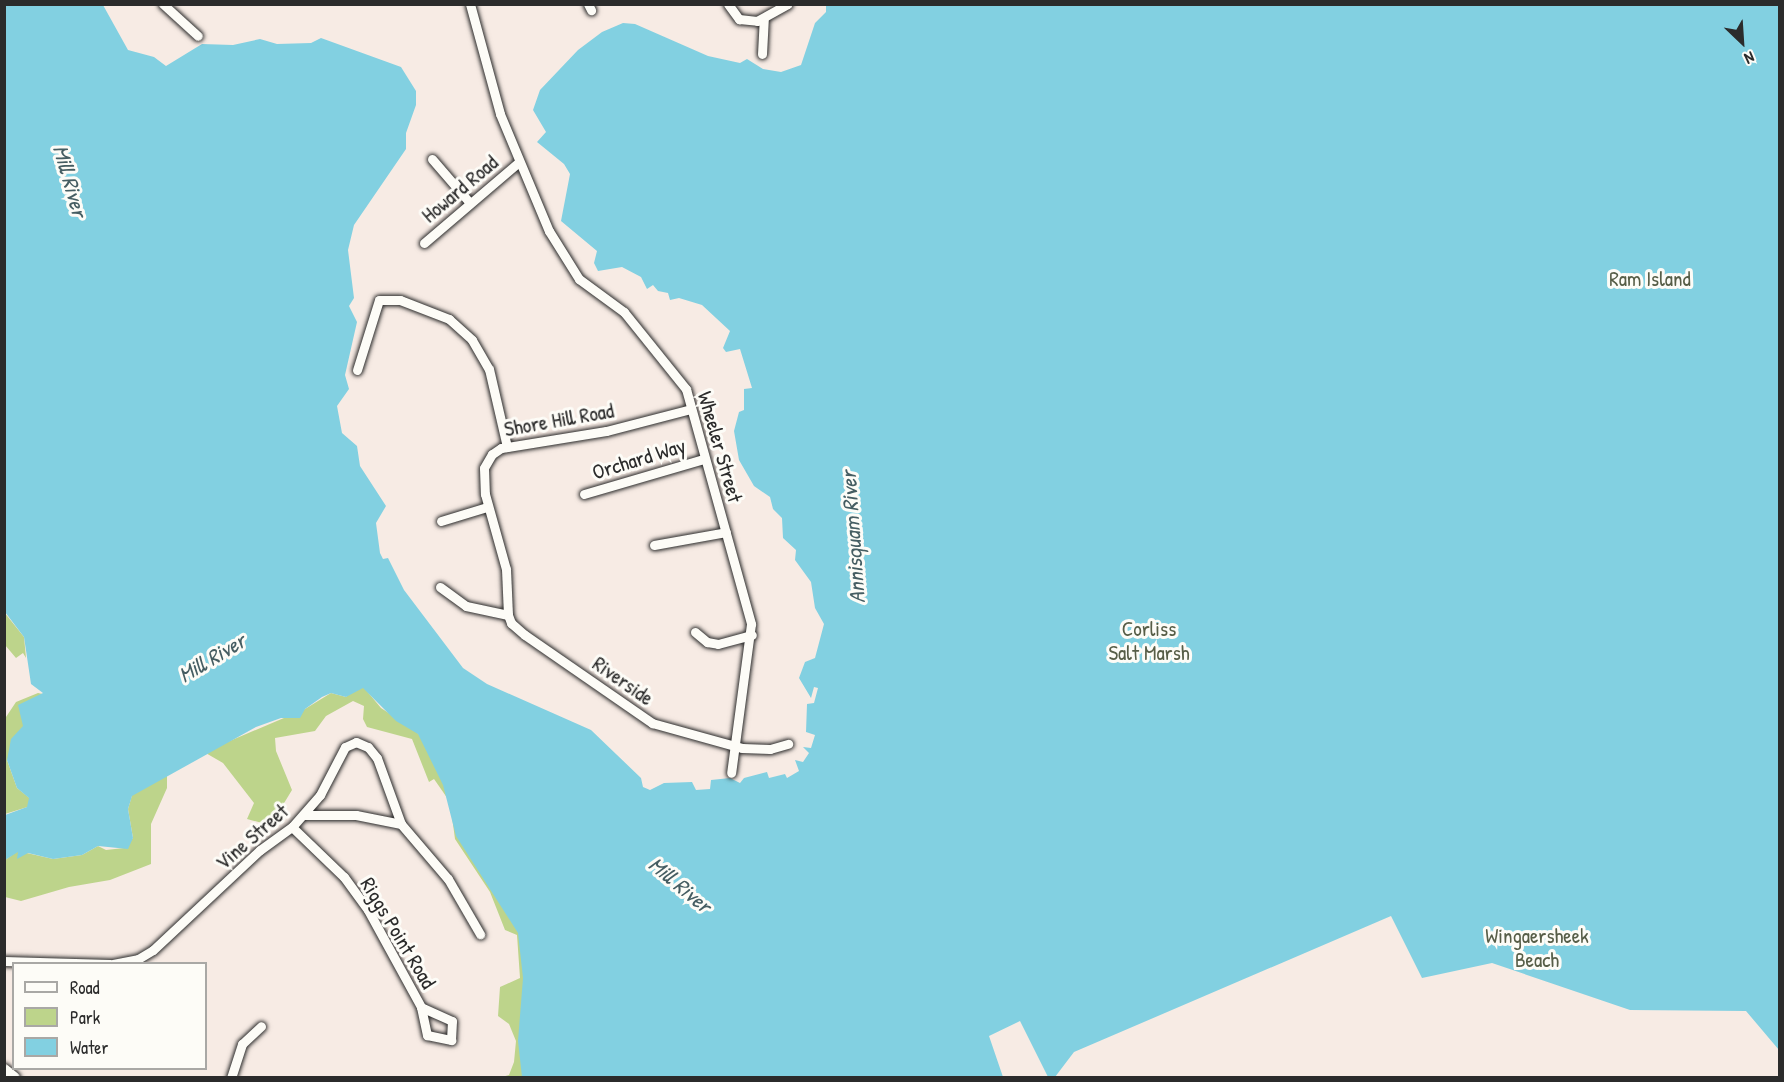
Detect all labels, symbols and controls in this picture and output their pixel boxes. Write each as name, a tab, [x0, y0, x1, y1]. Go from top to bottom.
north arrow	[1712, 12, 1772, 72]
text: N	[1741, 47, 1758, 70]
water label: Mill River	[47, 142, 93, 220]
street label: Howard Road	[417, 150, 503, 228]
park label: Ram Island	[1609, 266, 1691, 292]
street label: Wheeler Street	[692, 389, 748, 505]
street label: Shore Hill Road	[502, 398, 616, 442]
street label: Orchard Way	[589, 433, 689, 485]
water label: Annisquam River	[835, 470, 871, 604]
park label: Corliss Salt Marsh	[1108, 616, 1190, 666]
water label: Mill River	[174, 628, 250, 688]
street label: Riverside	[588, 651, 658, 711]
street label: Vine Street	[210, 799, 294, 875]
water label: Mill River	[643, 851, 717, 919]
street label: Riggs Point Road	[355, 873, 441, 993]
park label: Wingaersheek Beach	[1485, 923, 1589, 973]
legend	[12, 962, 207, 1070]
text: Road	[70, 975, 100, 1000]
text: Park	[70, 1005, 100, 1030]
text: Water	[70, 1035, 108, 1060]

